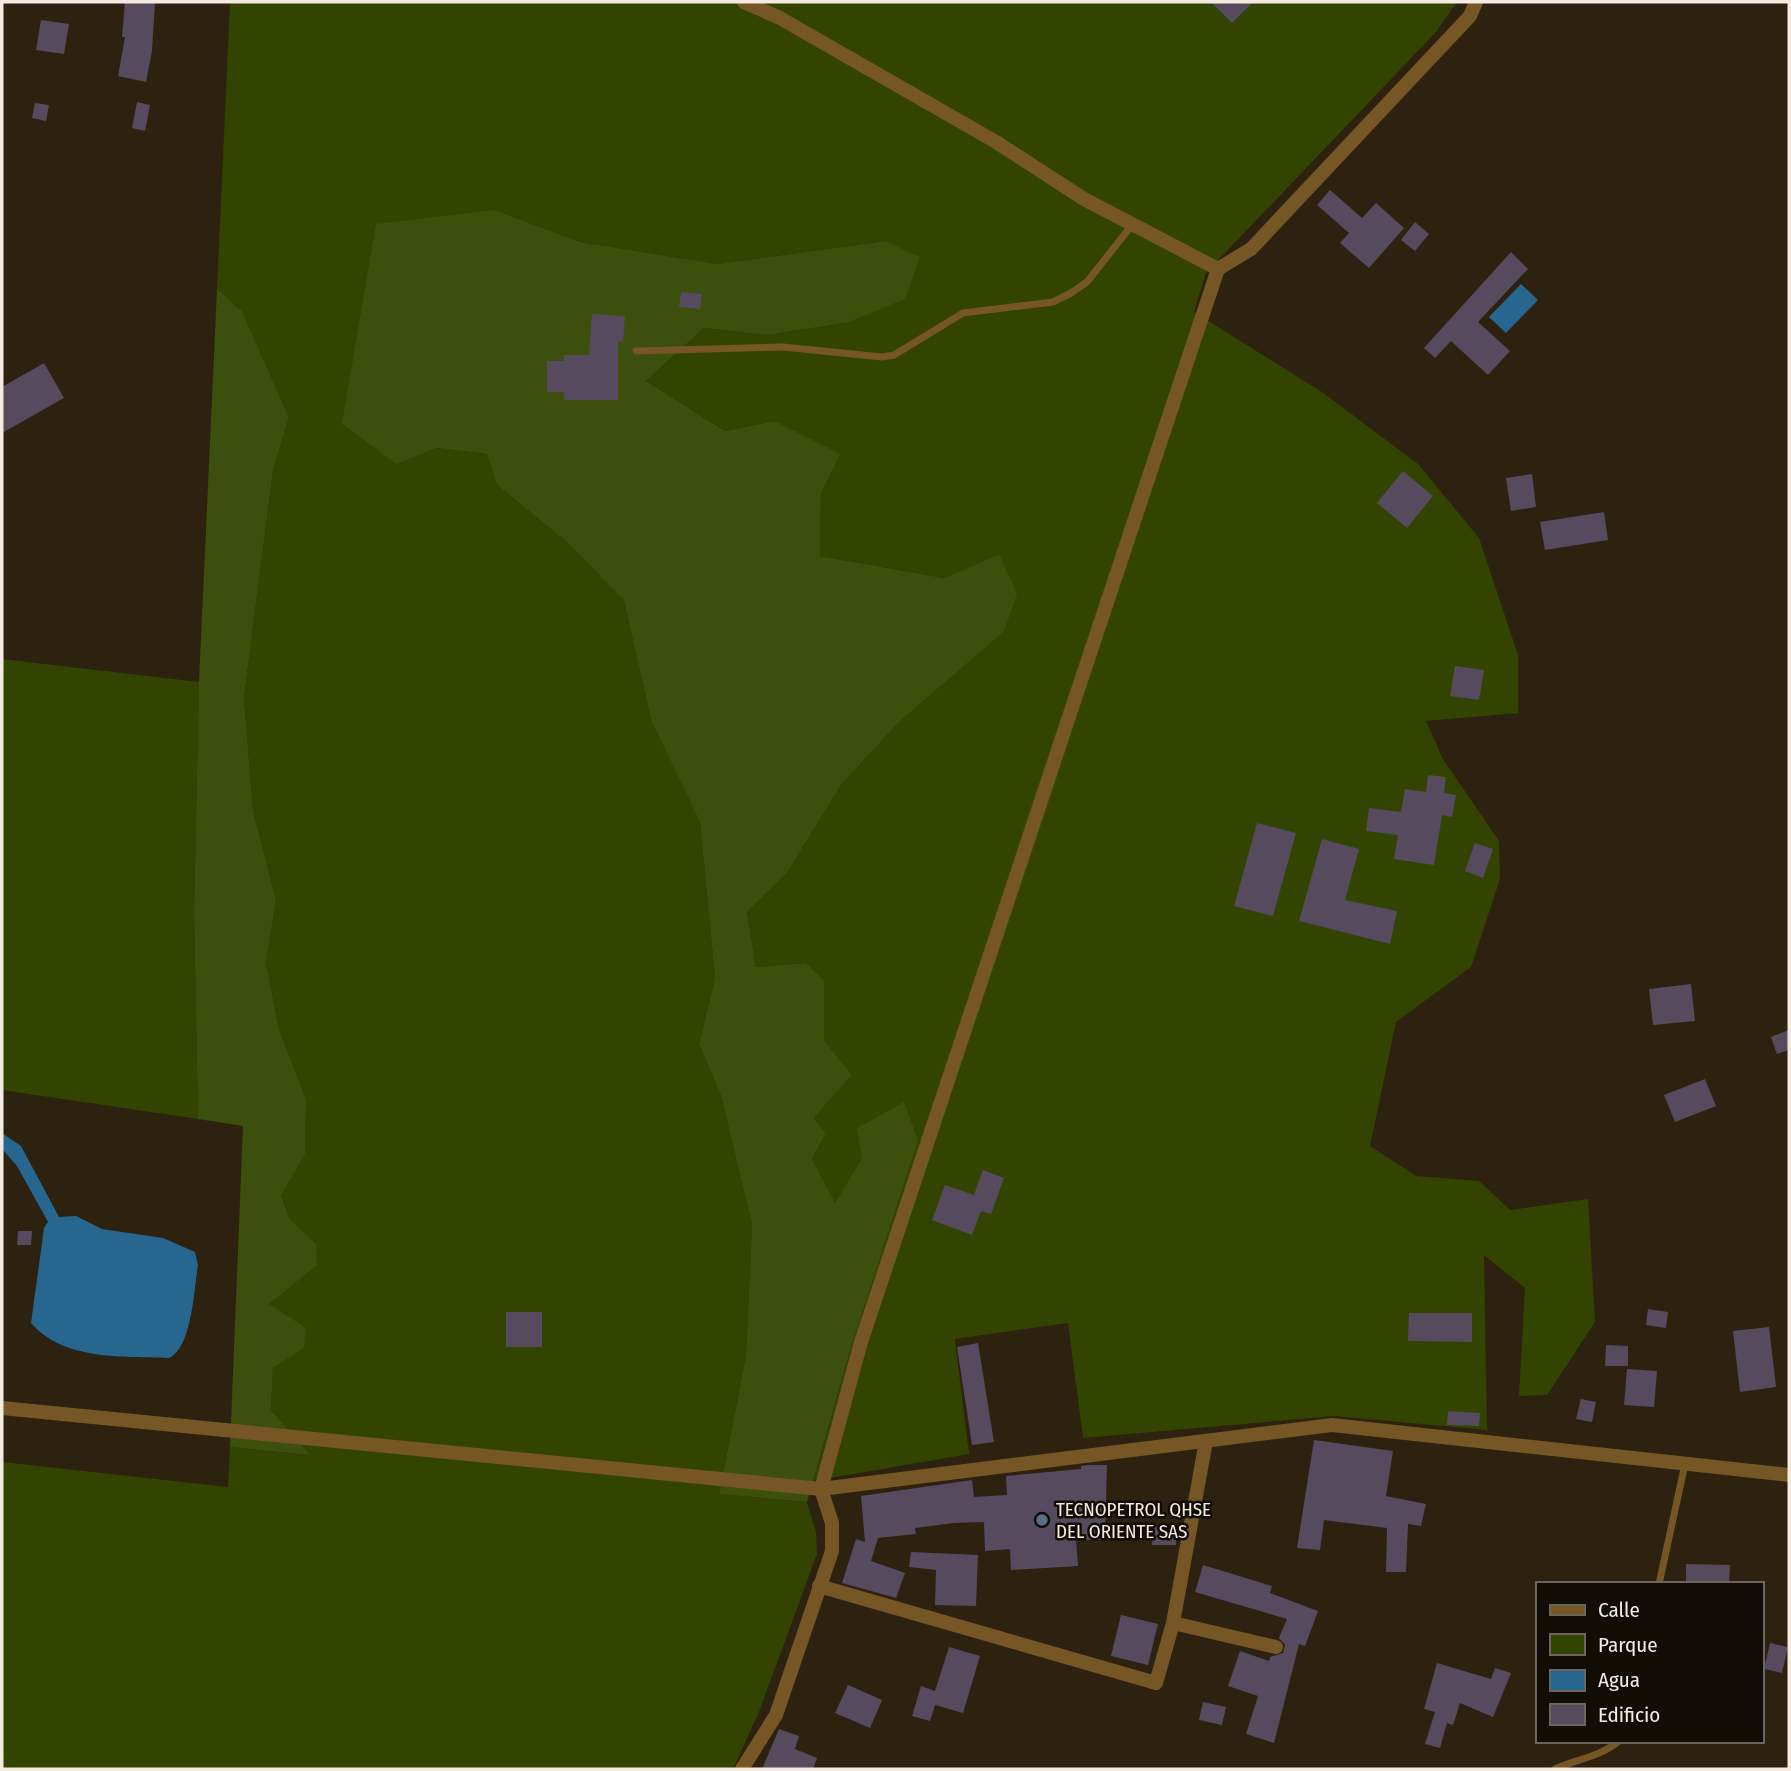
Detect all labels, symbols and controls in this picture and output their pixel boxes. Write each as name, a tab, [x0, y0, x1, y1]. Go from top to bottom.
place label: TECNOPETROL QHSE DEL ORIENTE SAS	[1056, 1498, 1211, 1543]
marker: TECNOPETROL QHSE DEL ORIENTE SAS	[1034, 1512, 1050, 1528]
legend	[1536, 1582, 1763, 1743]
text: Calle	[1598, 1597, 1640, 1623]
text: Parque	[1598, 1632, 1658, 1658]
text: Agua	[1598, 1667, 1640, 1693]
text: Edificio	[1598, 1702, 1660, 1728]

